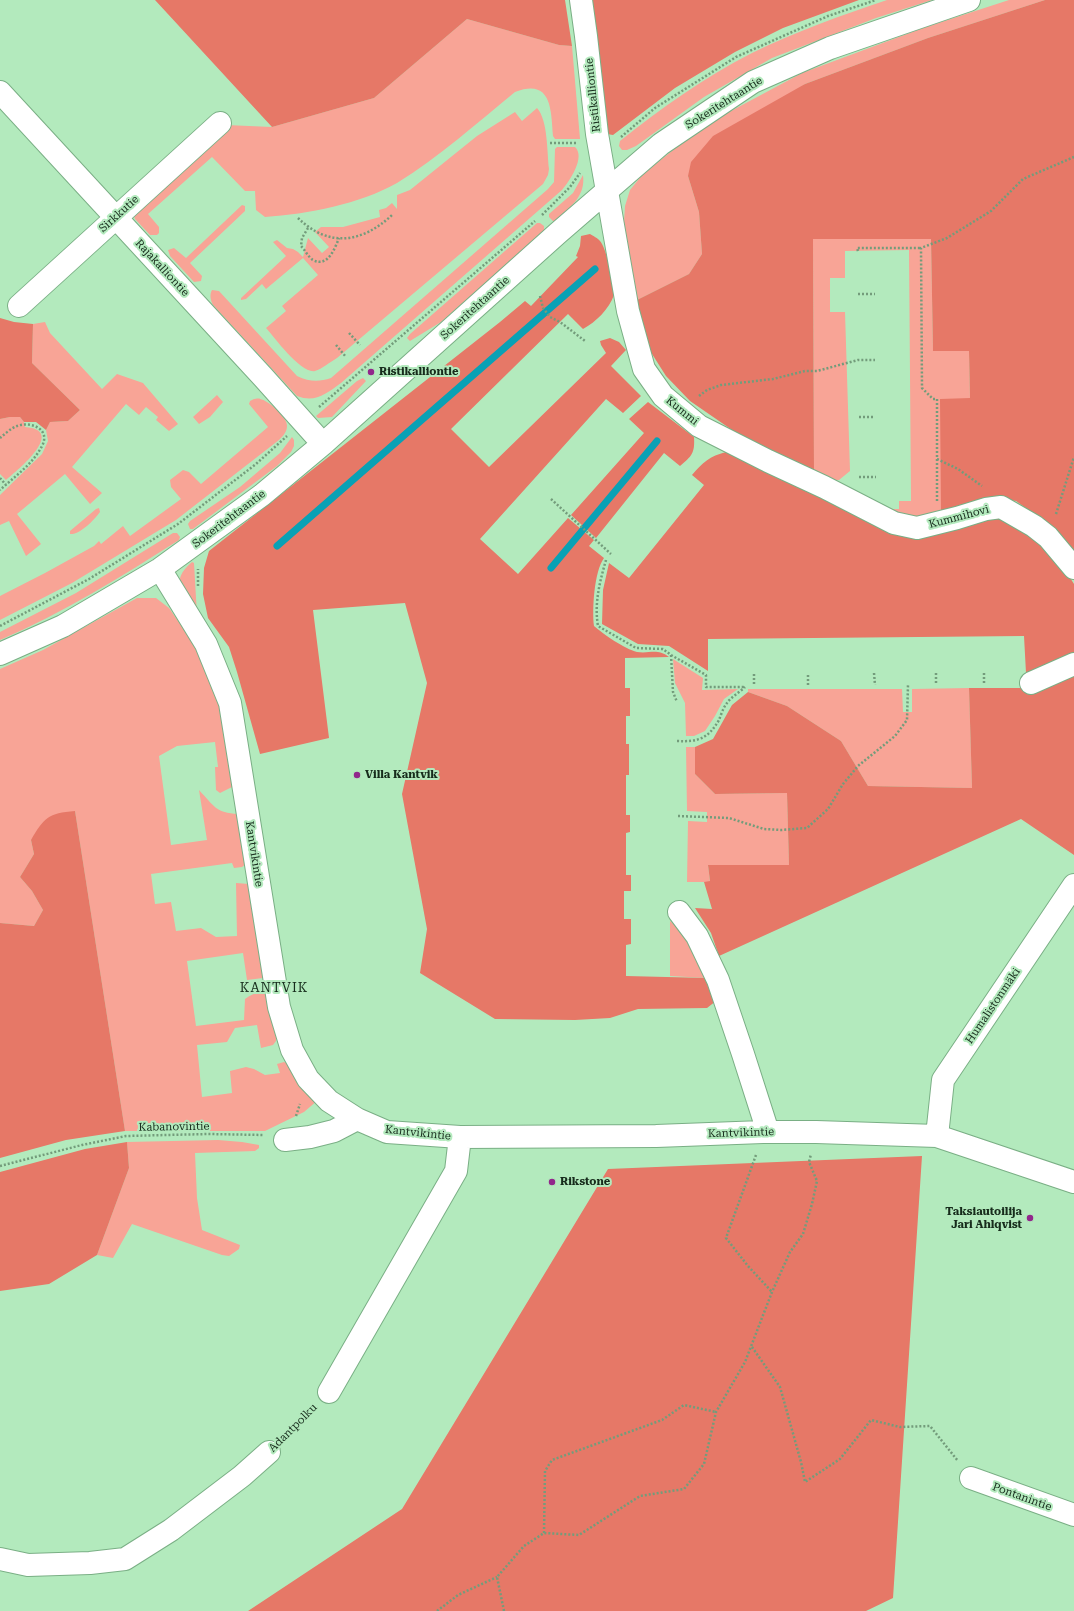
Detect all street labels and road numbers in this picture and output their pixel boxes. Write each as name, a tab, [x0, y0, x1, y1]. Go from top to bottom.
street label: Ristikalliontie	[583, 57, 603, 133]
street label: Sokeritehtaantie	[683, 74, 765, 132]
street label: Sirkkutie	[96, 193, 142, 235]
street label: Rajakalliontie	[132, 237, 192, 299]
street label: Sokeritehtaantie	[438, 274, 512, 342]
street label: Kummi	[663, 394, 701, 428]
street label: Sokeritehtaantie	[190, 487, 268, 551]
street label: Kummihovi	[928, 503, 990, 531]
street label: Kantvikintie	[242, 820, 266, 888]
street label: Humalistonmäki	[963, 966, 1023, 1046]
street label: Kabanovintie	[138, 1120, 210, 1134]
street label: Kantvikintie	[384, 1123, 452, 1143]
street label: Kantvikintie	[708, 1125, 774, 1141]
street label: Adantpolku	[266, 1401, 320, 1455]
street label: Pontanintie	[991, 1480, 1053, 1514]

